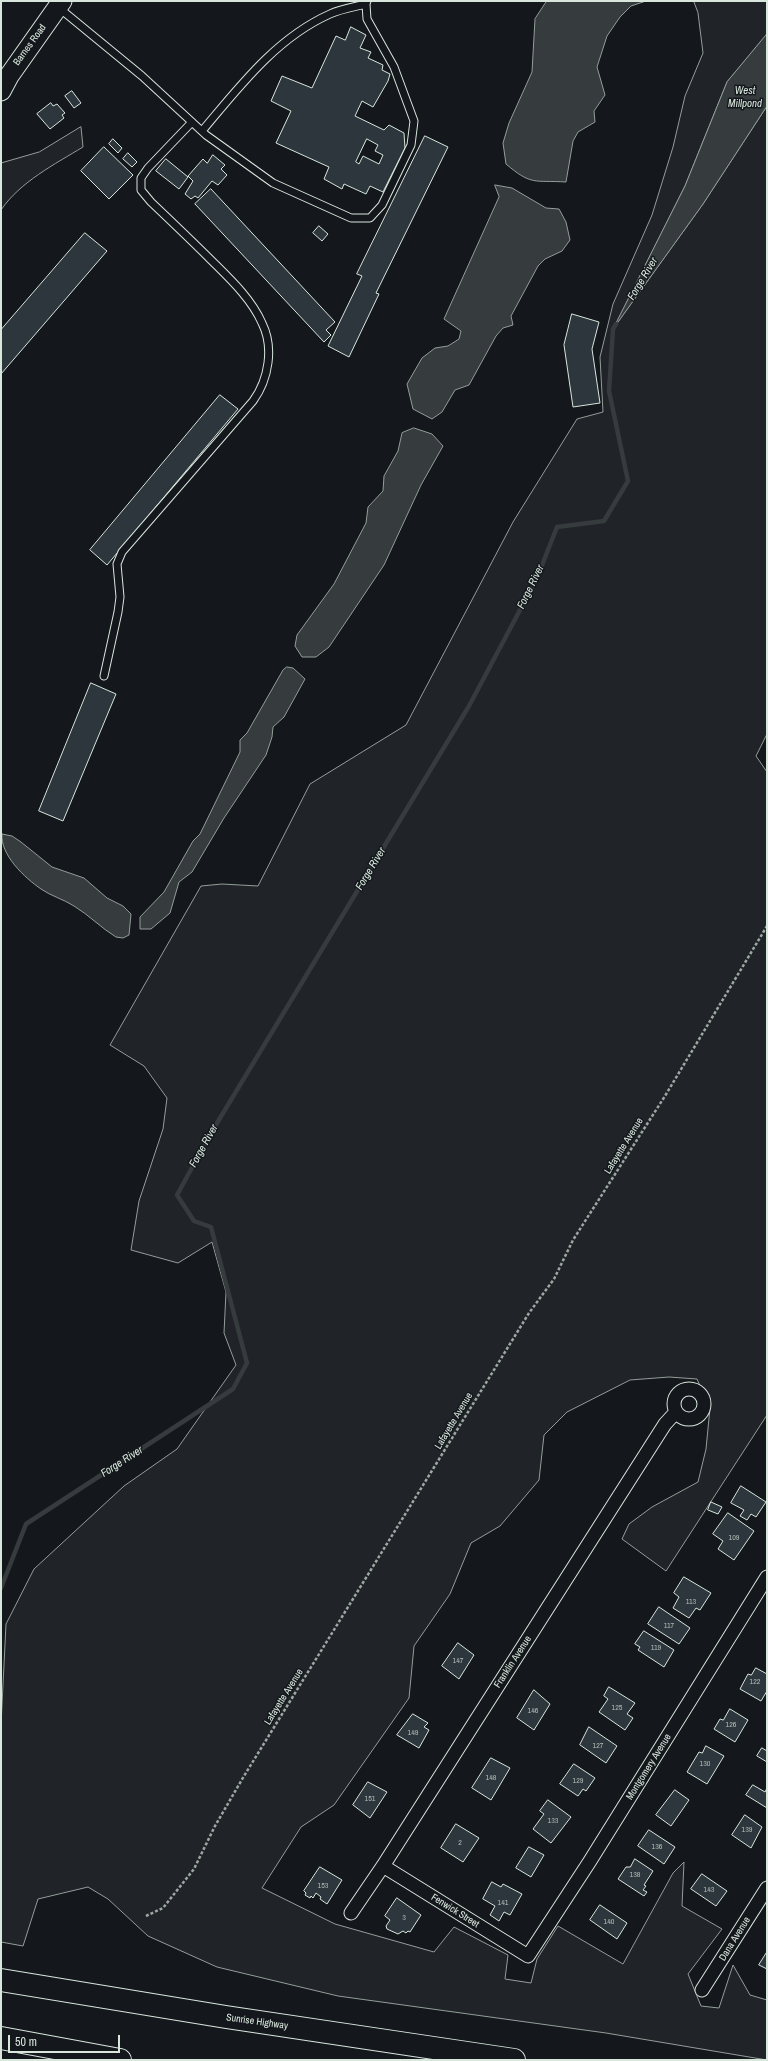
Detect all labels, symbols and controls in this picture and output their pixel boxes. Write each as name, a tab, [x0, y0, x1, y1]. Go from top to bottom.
street label: Barnes Road	[11, 22, 49, 68]
water label: West Millpond	[728, 84, 762, 110]
water label: Forge River	[625, 255, 661, 303]
water label: Forge River	[515, 563, 547, 611]
water label: Forge River	[353, 845, 389, 893]
street label: Lafayette Avenue	[602, 1116, 646, 1176]
water label: Forge River	[187, 1122, 221, 1170]
street label: Lafayette Avenue	[432, 1391, 476, 1451]
water label: Forge River	[99, 1444, 145, 1480]
house number: 109	[729, 1533, 739, 1543]
house number: 113	[686, 1597, 696, 1607]
house number: 117	[664, 1621, 674, 1631]
street label: Franklin Avenue	[492, 1634, 534, 1690]
house number: 119	[651, 1643, 661, 1653]
house number: 147	[453, 1656, 463, 1666]
street label: Lafayette Avenue	[262, 1667, 306, 1727]
house number: 122	[750, 1677, 760, 1687]
house number: 125	[612, 1703, 622, 1713]
house number: 146	[528, 1706, 538, 1716]
house number: 126	[726, 1720, 736, 1730]
house number: 149	[408, 1728, 418, 1738]
street label: Montgomery Avenue	[624, 1732, 674, 1802]
house number: 127	[593, 1741, 603, 1751]
house number: 130	[700, 1759, 710, 1769]
house number: 148	[486, 1773, 496, 1783]
house number: 129	[573, 1776, 583, 1786]
house number: 151	[365, 1794, 375, 1804]
house number: 133	[548, 1816, 558, 1826]
house number: 139	[742, 1825, 752, 1835]
house number: 2	[458, 1838, 462, 1848]
house number: 136	[652, 1842, 662, 1852]
house number: 138	[630, 1870, 640, 1880]
house number: 153	[318, 1881, 328, 1891]
house number: 143	[704, 1885, 714, 1895]
street label: Fenwick Street	[429, 1892, 481, 1930]
house number: 141	[498, 1898, 508, 1908]
house number: 3	[402, 1913, 406, 1923]
street label: Dana Avenue	[717, 1915, 753, 1963]
house number: 140	[604, 1917, 614, 1927]
street label: Sunrise Highway	[225, 2012, 289, 2032]
scale bar	[10, 2027, 122, 2053]
text: 50 m	[15, 2034, 37, 2050]

